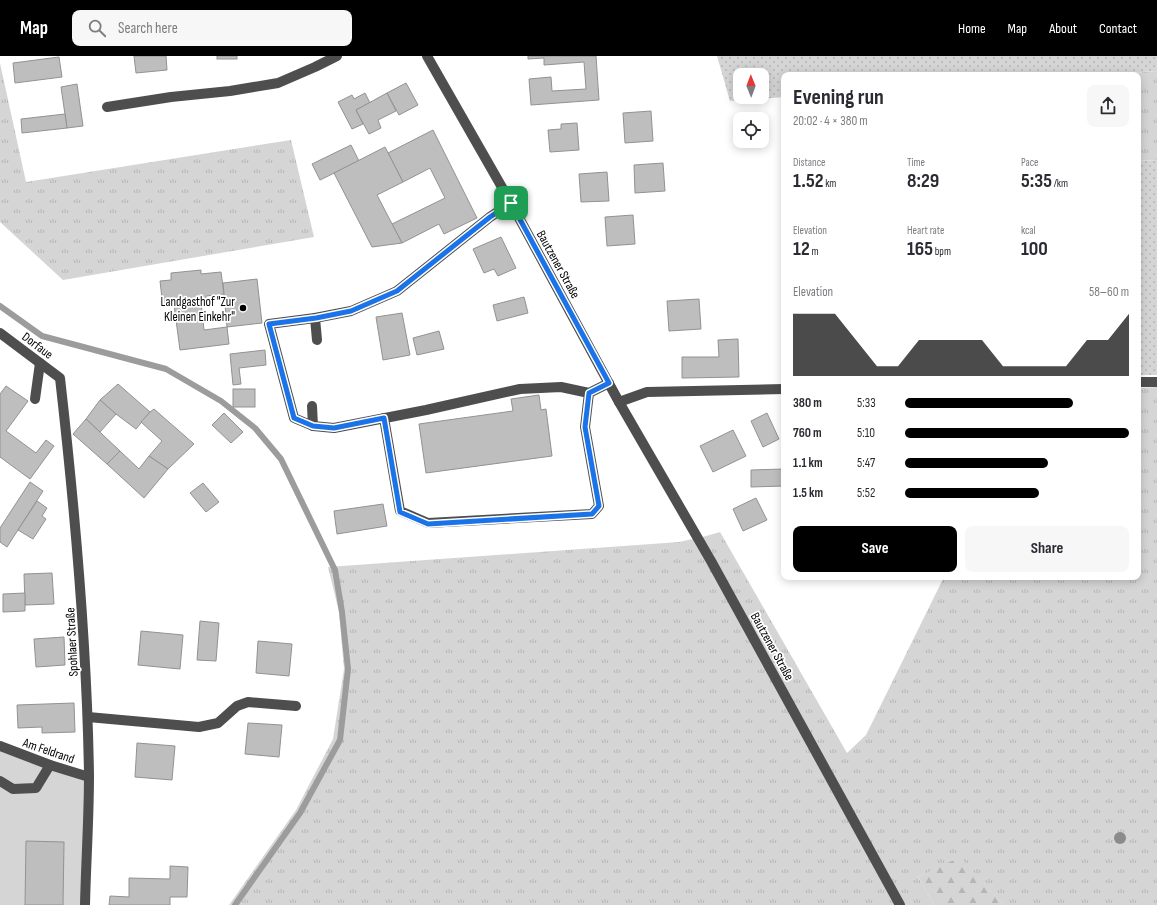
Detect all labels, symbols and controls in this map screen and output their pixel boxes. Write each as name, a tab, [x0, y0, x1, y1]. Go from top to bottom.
search box	[72, 10, 352, 46]
text: Map	[20, 17, 48, 40]
icon: search	[86, 17, 108, 39]
text: Search here	[118, 19, 178, 38]
text: Home	[958, 20, 986, 37]
text: Map	[1008, 20, 1027, 37]
text: About	[1049, 20, 1077, 37]
text: Contact	[1099, 20, 1137, 37]
north arrow	[733, 68, 769, 104]
map controls	[733, 68, 769, 148]
text: Evening run	[793, 84, 884, 111]
button: share	[1087, 85, 1129, 127]
button: locate	[733, 112, 769, 148]
text: 20:02 · 4 × 380 m	[793, 113, 868, 129]
text: Distance	[793, 156, 825, 169]
text: Time	[907, 156, 925, 169]
text: Pace	[1021, 156, 1039, 169]
text: 1.52	[793, 169, 823, 193]
text: 8:29	[907, 169, 939, 193]
text: 5:35	[1021, 169, 1052, 193]
text: km	[823, 177, 836, 190]
text: /km	[1052, 177, 1068, 190]
pin	[494, 186, 528, 220]
icon: arrive	[500, 192, 522, 214]
text: Elevation	[793, 224, 827, 237]
text: Heart rate	[907, 224, 945, 237]
text: kcal	[1021, 224, 1036, 237]
street label: Bautzener Straße	[533, 228, 583, 301]
text: 12	[793, 237, 810, 261]
text: 165	[907, 237, 933, 261]
text: 100	[1021, 237, 1048, 261]
text: m	[810, 245, 819, 258]
text: bpm	[933, 245, 951, 258]
text: Elevation	[793, 284, 833, 300]
text: 58–60 m	[1089, 284, 1129, 300]
place label: Landgasthof "Zur Kleinen Einkehr"	[161, 294, 235, 325]
marker: Landgasthof "Zur Kleinen Einkehr"	[238, 303, 248, 313]
street label: Dorfaue	[19, 329, 56, 363]
text: 380 m	[793, 395, 822, 411]
text: 5:33	[857, 395, 876, 411]
text: 760 m	[793, 425, 822, 441]
text: 5:10	[857, 425, 875, 441]
text: 1.1 km	[793, 455, 823, 471]
text: 5:47	[857, 455, 875, 471]
text: 1.5 km	[793, 485, 823, 501]
text: 5:52	[857, 485, 875, 501]
button: Save	[793, 526, 957, 572]
button: Share	[965, 526, 1129, 572]
street label: Spohlaer Straße	[62, 607, 82, 677]
street label: Bautzener Straße	[747, 610, 797, 683]
street label: Am Feldrand	[20, 734, 77, 767]

